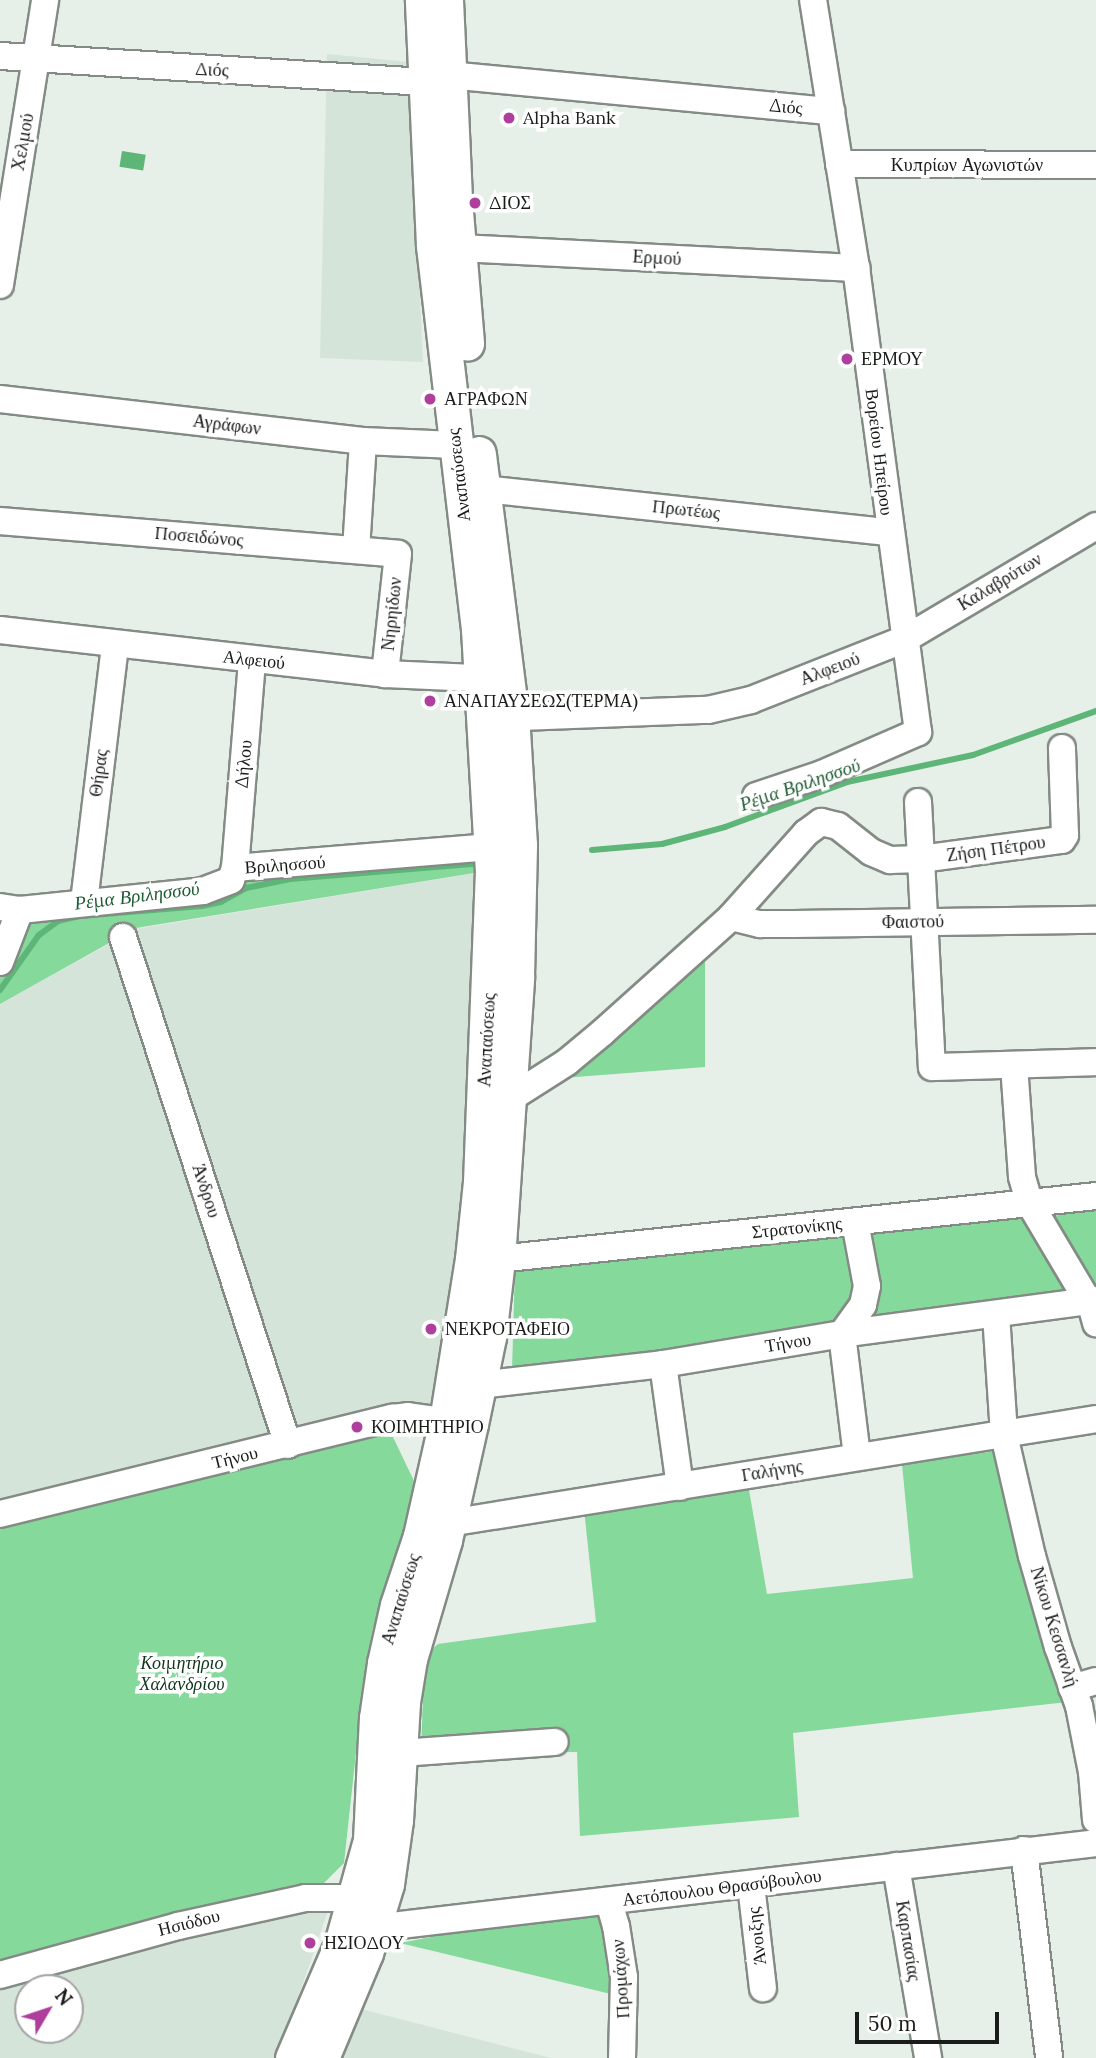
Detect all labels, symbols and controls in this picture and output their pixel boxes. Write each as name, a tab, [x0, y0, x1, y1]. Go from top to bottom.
street label: Διός	[195, 58, 229, 82]
street label: Διός	[768, 95, 804, 119]
place label: Alpha Bank	[523, 107, 616, 129]
marker: Alpha Bank	[501, 110, 517, 126]
street label: Χελμού	[7, 111, 39, 173]
street label: Κυπρίων Αγωνιστών	[891, 154, 1043, 176]
place label: ΔΙΟΣ	[489, 192, 531, 214]
marker: ΔΙΟΣ	[467, 195, 483, 211]
street label: Ερμού	[632, 246, 682, 270]
place label: ΕΡΜΟΥ	[861, 348, 923, 370]
marker: ΕΡΜΟΥ	[839, 351, 855, 367]
street label: Βορείου Ηπείρου	[860, 387, 898, 517]
place label: ΑΓΡΑΦΩΝ	[444, 388, 528, 410]
marker: ΑΓΡΑΦΩΝ	[422, 391, 438, 407]
street label: Αγράφων	[192, 410, 262, 440]
street label: Αναπαύσεως	[443, 427, 475, 523]
street label: Πρωτέως	[651, 496, 721, 524]
street label: Ποσειδώνος	[154, 522, 244, 552]
street label: Καλαβρύτων	[954, 548, 1046, 616]
street label: Νηρηίδων	[377, 576, 407, 652]
street label: Αλφειού	[222, 646, 286, 674]
street label: Αλφειού	[797, 648, 863, 690]
place label: ΑΝΑΠΑΥΣΕΩΣ(ΤΕΡΜΑ)	[444, 690, 638, 712]
marker: ΑΝΑΠΑΥΣΕΩΣ(ΤΕΡΜΑ)	[422, 693, 438, 709]
street label: Δήλου	[231, 739, 257, 789]
street label: Θήρας	[85, 748, 113, 798]
water label: Ρέμα Βριλησσού	[737, 754, 863, 816]
street label: Ζήση Πέτρου	[945, 831, 1047, 867]
street label: Βριλησσού	[244, 851, 326, 879]
water label: Ρέμα Βριλησσού	[73, 877, 201, 915]
street label: Φαιστού	[882, 911, 944, 933]
street label: Αναπαύσεως	[474, 992, 500, 1088]
street label: Άνδρου	[187, 1161, 225, 1221]
street label: Στρατονίκης	[751, 1213, 843, 1243]
place label: ΝΕΚΡΟΤΑΦΕΙΟ	[445, 1318, 570, 1340]
marker: ΝΕΚΡΟΤΑΦΕΙΟ	[423, 1321, 439, 1337]
street label: Τήνου	[763, 1329, 813, 1357]
place label: ΚΟΙΜΗΤΗΡΙΟ	[371, 1416, 484, 1438]
marker: ΚΟΙΜΗΤΗΡΙΟ	[349, 1419, 365, 1435]
street label: Τήνου	[210, 1442, 260, 1474]
street label: Γαλήνης	[740, 1455, 804, 1487]
street label: Αναπαύσεως	[377, 1551, 425, 1647]
street label: Νίκου Κεσσανλή	[1025, 1564, 1083, 1690]
park label: Κοιμητήριο Χαλανδρίου	[140, 1653, 224, 1696]
street label: Αετόπουλου Θρασύβουλου	[621, 1865, 823, 1911]
street label: Καρπασίας	[891, 1899, 925, 1983]
street label: Ησιόδου	[156, 1905, 222, 1941]
street label: Άνοιξης	[743, 1906, 771, 1966]
place label: ΗΣΙΟΔΟΥ	[324, 1932, 404, 1954]
marker: ΗΣΙΟΔΟΥ	[302, 1935, 318, 1951]
street label: Προμάχων	[607, 1938, 635, 2020]
north arrow	[14, 1974, 84, 2044]
text: N	[50, 1984, 78, 2010]
scale bar	[858, 1998, 1002, 2042]
text: 50 m	[868, 2010, 917, 2037]

